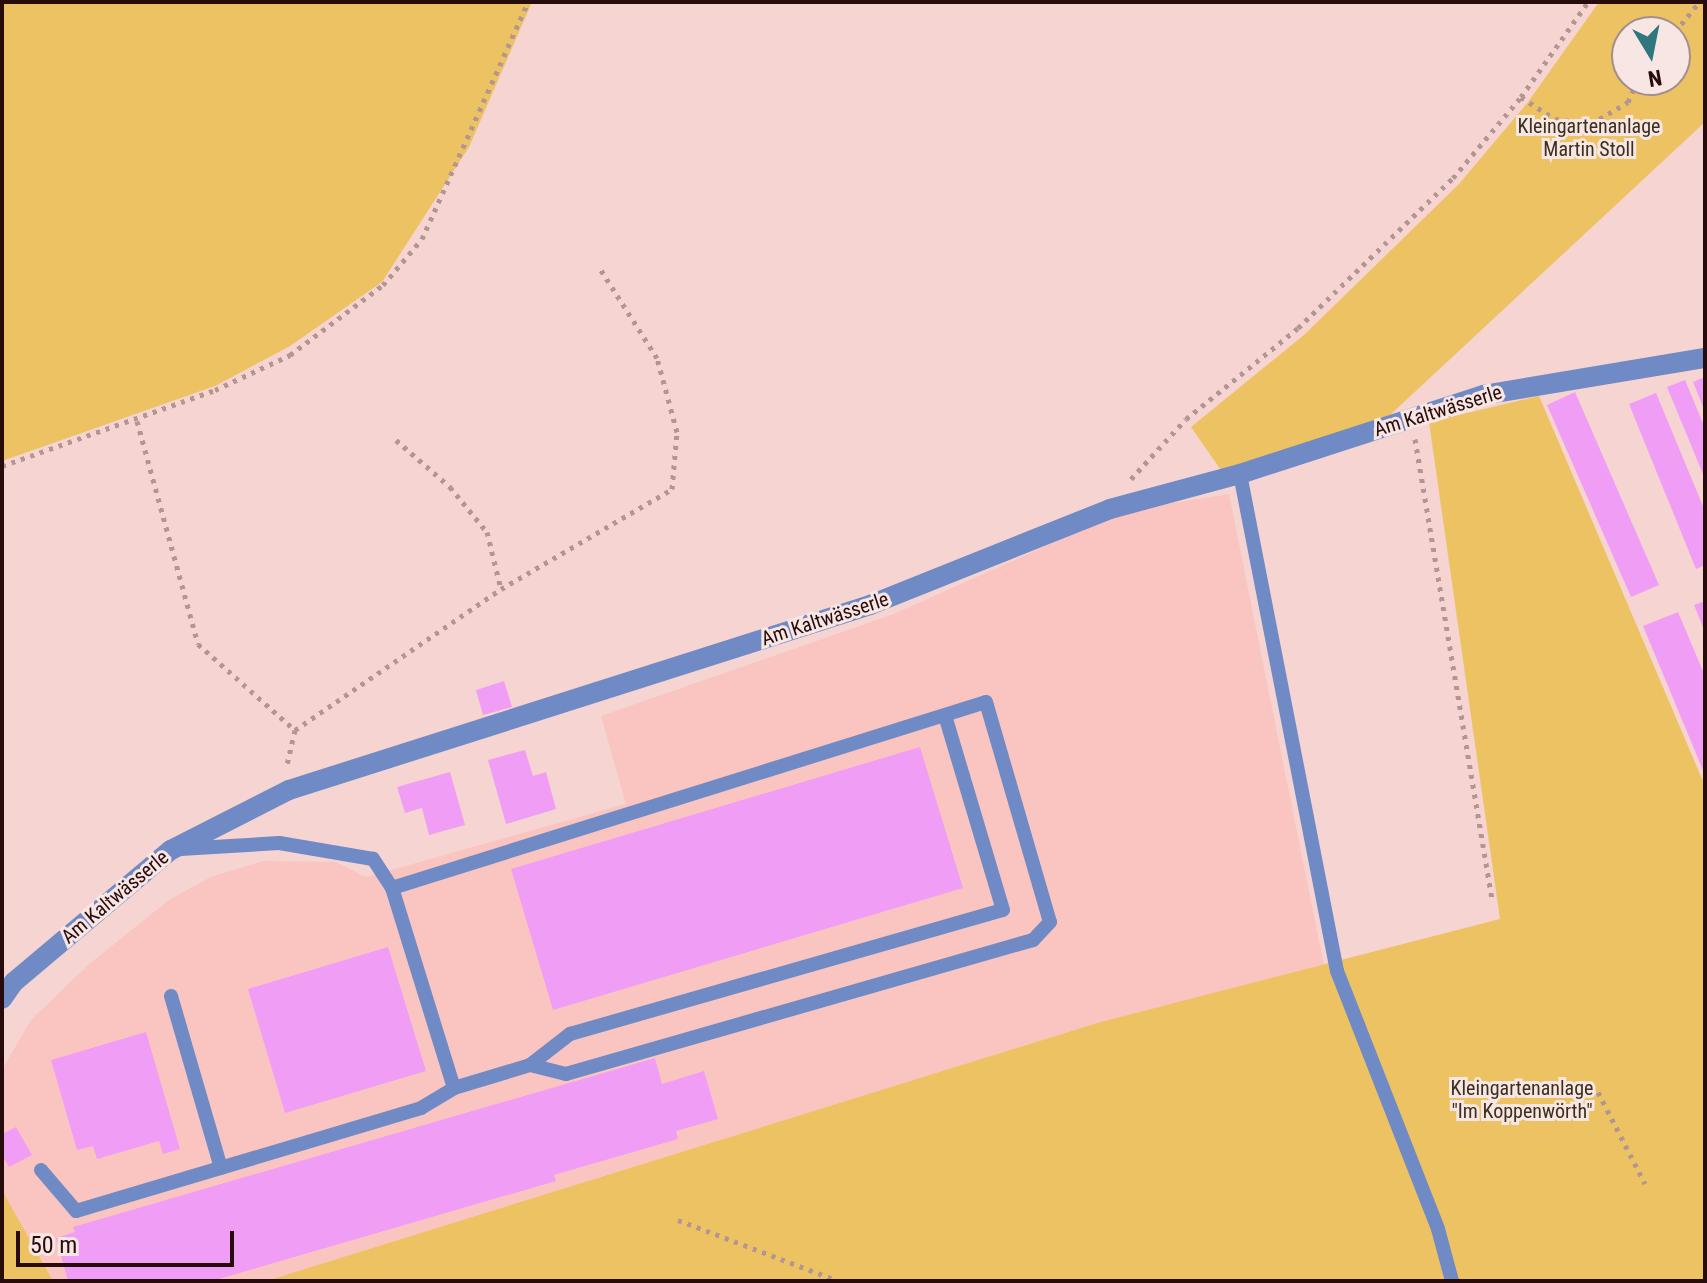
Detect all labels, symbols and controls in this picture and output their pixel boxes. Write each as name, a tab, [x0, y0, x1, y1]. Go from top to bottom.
north arrow	[1611, 16, 1691, 96]
text: N	[1646, 65, 1664, 92]
park label: Kleingartenanlage Martin Stoll	[1518, 114, 1660, 161]
street label: Am Kaltwässerle	[1371, 380, 1505, 442]
street label: Am Kaltwässerle	[758, 587, 892, 651]
street label: Am Kaltwässerle	[57, 845, 173, 949]
park label: Kleingartenanlage "Im Koppenwörth"	[1451, 1076, 1593, 1123]
scale bar	[20, 1215, 238, 1265]
text: 50 m	[30, 1231, 77, 1259]

